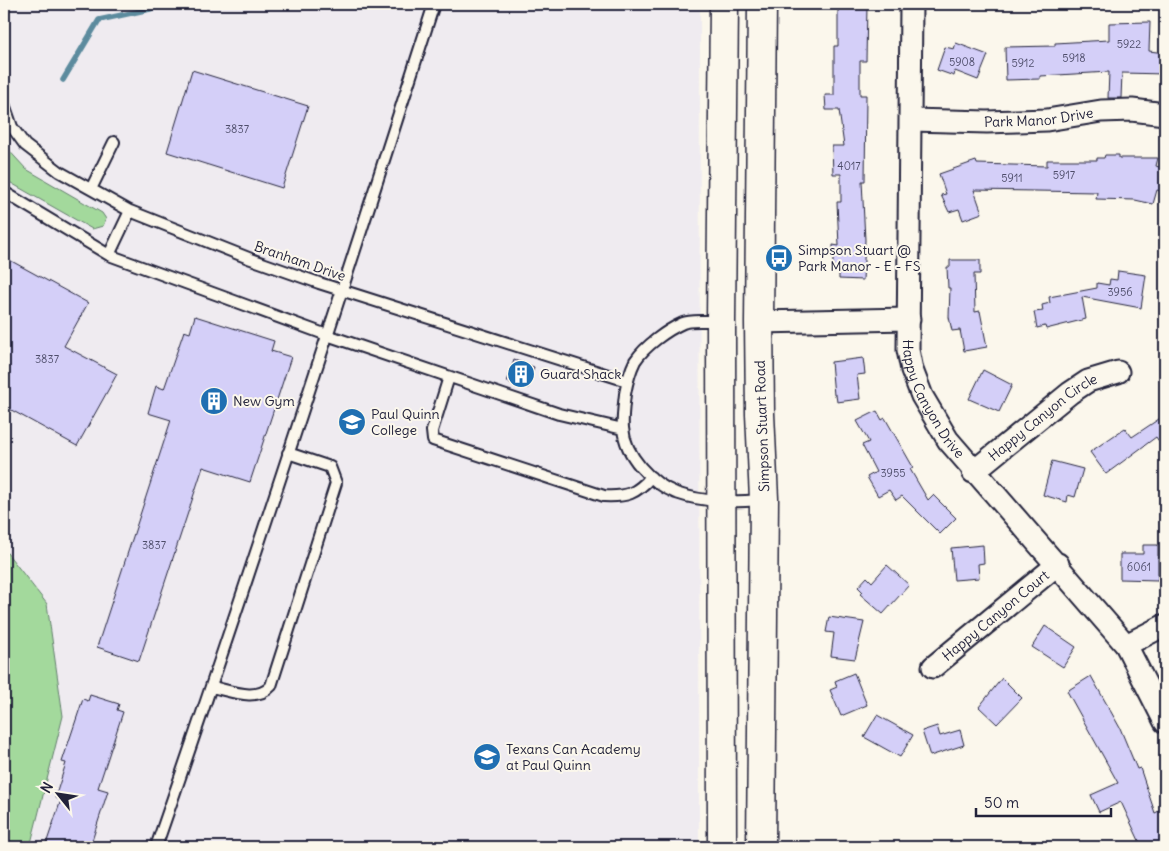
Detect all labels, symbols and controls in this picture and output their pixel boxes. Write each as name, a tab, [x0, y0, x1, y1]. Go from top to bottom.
house number: 5922	[1117, 37, 1141, 51]
house number: 5918	[1062, 51, 1086, 65]
house number: 5908	[949, 55, 975, 69]
house number: 5912	[1011, 56, 1035, 70]
street label: Park Manor Drive	[984, 103, 1095, 131]
house number: 3837	[225, 122, 250, 136]
house number: 4017	[837, 159, 861, 173]
house number: 5917	[1053, 168, 1076, 182]
house number: 5911	[1001, 171, 1023, 185]
street label: Branham Drive	[252, 237, 348, 285]
place label: Simpson Stuart @ Park Manor - E - FS	[798, 241, 921, 275]
bus stop icon: Simpson Stuart @ Park Manor - E - FS	[764, 243, 794, 273]
house number: 3956	[1107, 285, 1133, 299]
street label: Happy Canyon Drive	[899, 339, 969, 462]
house number: 3837	[35, 352, 60, 366]
building icon: Guard Shack	[506, 359, 536, 389]
street label: Simpson Stuart Road	[751, 360, 773, 492]
place label: Guard Shack	[540, 365, 621, 383]
street label: Happy Canyon Circle	[985, 370, 1099, 465]
building icon: New Gym	[199, 386, 229, 416]
place label: New Gym	[233, 392, 295, 410]
place label: Paul Quinn College	[371, 405, 440, 439]
school or university icon: Paul Quinn College	[337, 407, 367, 437]
house number: 3955	[880, 466, 906, 480]
house number: 3837	[142, 538, 167, 552]
house number: 6061	[1127, 560, 1151, 574]
street label: Happy Canyon Court	[938, 566, 1053, 665]
place label: Texans Can Academy at Paul Quinn	[506, 740, 641, 774]
school or university icon: Texans Can Academy at Paul Quinn	[472, 742, 502, 772]
north arrow	[32, 768, 82, 818]
text: N	[37, 779, 57, 796]
scale bar	[976, 786, 1112, 818]
text: 50 m	[984, 793, 1019, 812]

